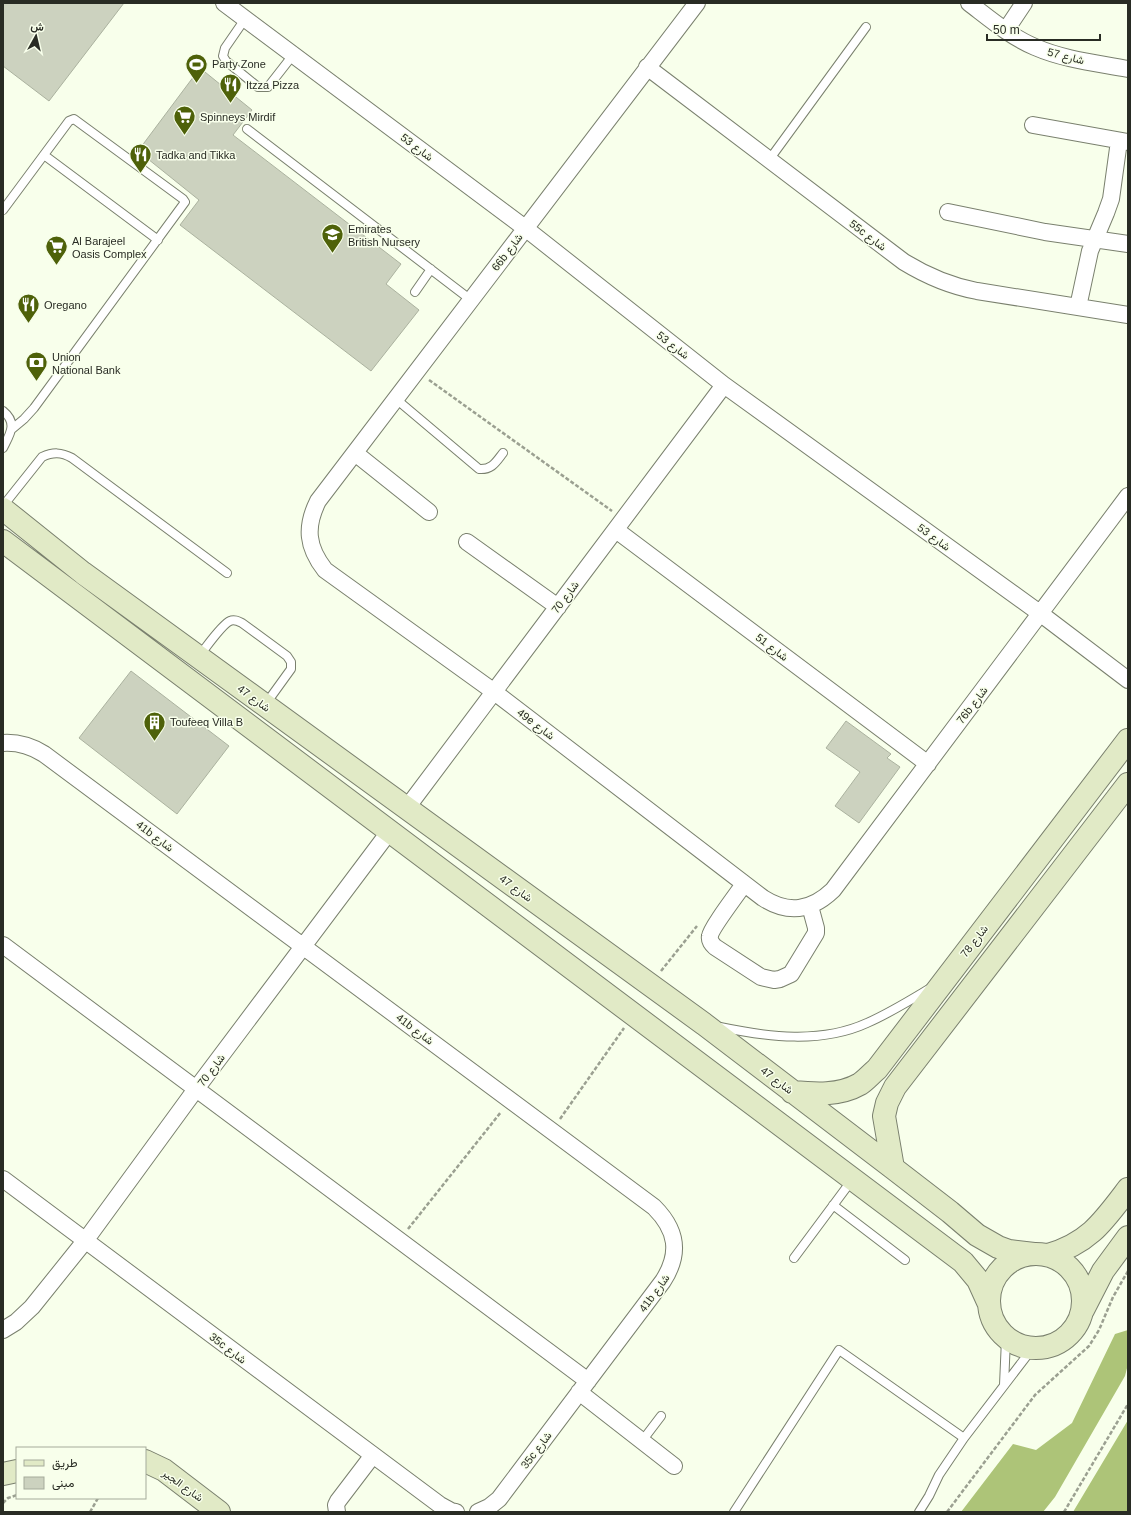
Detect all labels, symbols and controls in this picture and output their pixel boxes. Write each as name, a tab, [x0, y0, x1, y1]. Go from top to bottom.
north arrow	[16, 16, 56, 56]
scale bar	[987, 16, 1100, 42]
text: ش	[30, 19, 45, 34]
text: 50 m	[993, 23, 1020, 37]
street label: شارع 57	[1046, 46, 1086, 68]
sports icon: Party Zone	[183, 51, 209, 84]
place label: Party Zone	[212, 58, 266, 70]
restaurant icon: Itzza Pizza	[217, 72, 243, 105]
place label: Itzza Pizza	[246, 79, 300, 91]
supermarket icon: Spinneys Mirdif	[171, 104, 197, 137]
place label: Spinneys Mirdif	[200, 111, 276, 123]
street label: شارع 53	[397, 131, 436, 165]
restaurant icon: Tadka and Tikka	[127, 142, 153, 175]
place label: Tadka and Tikka	[156, 149, 236, 161]
street label: 55c شارع	[846, 217, 889, 254]
school or university icon: Emirates British Nursery	[320, 222, 346, 255]
place label: Emirates British Nursery	[348, 223, 421, 248]
street label: 66b شارع	[489, 231, 527, 274]
supermarket icon: Al Barajeel Oasis Complex	[43, 234, 69, 267]
place label: Al Barajeel Oasis Complex	[72, 235, 147, 260]
restaurant icon: Oregano	[16, 292, 42, 325]
place label: Oregano	[44, 299, 87, 311]
street label: شارع 53	[653, 329, 692, 363]
bank icon: Union National Bank	[23, 350, 49, 383]
place label: Union National Bank	[52, 351, 121, 376]
street label: شارع 53	[914, 521, 953, 555]
street label: شارع 70	[549, 578, 583, 617]
street label: شارع 51	[752, 631, 791, 665]
street label: شارع 47	[234, 682, 273, 716]
street label: 76b شارع	[954, 684, 992, 727]
street label: 49e شارع	[514, 706, 557, 744]
building icon: Toufeeq Villa B	[141, 709, 167, 742]
place label: Toufeeq Villa B	[170, 716, 243, 728]
street label: 41b شارع	[133, 818, 176, 856]
street label: شارع 47	[496, 872, 535, 906]
street label: شارع 78	[958, 922, 992, 961]
street label: 41b شارع	[393, 1011, 436, 1049]
street label: شارع 70	[195, 1051, 229, 1090]
street label: شارع 47	[757, 1064, 796, 1098]
street label: 41b شارع	[636, 1272, 673, 1315]
street label: 35c شارع	[206, 1330, 249, 1367]
street label: 35c شارع	[518, 1429, 555, 1472]
legend	[16, 1447, 146, 1499]
text: طريق	[52, 1456, 78, 1471]
street label: شارع الجير	[158, 1466, 206, 1505]
text: مبنى	[52, 1476, 74, 1491]

